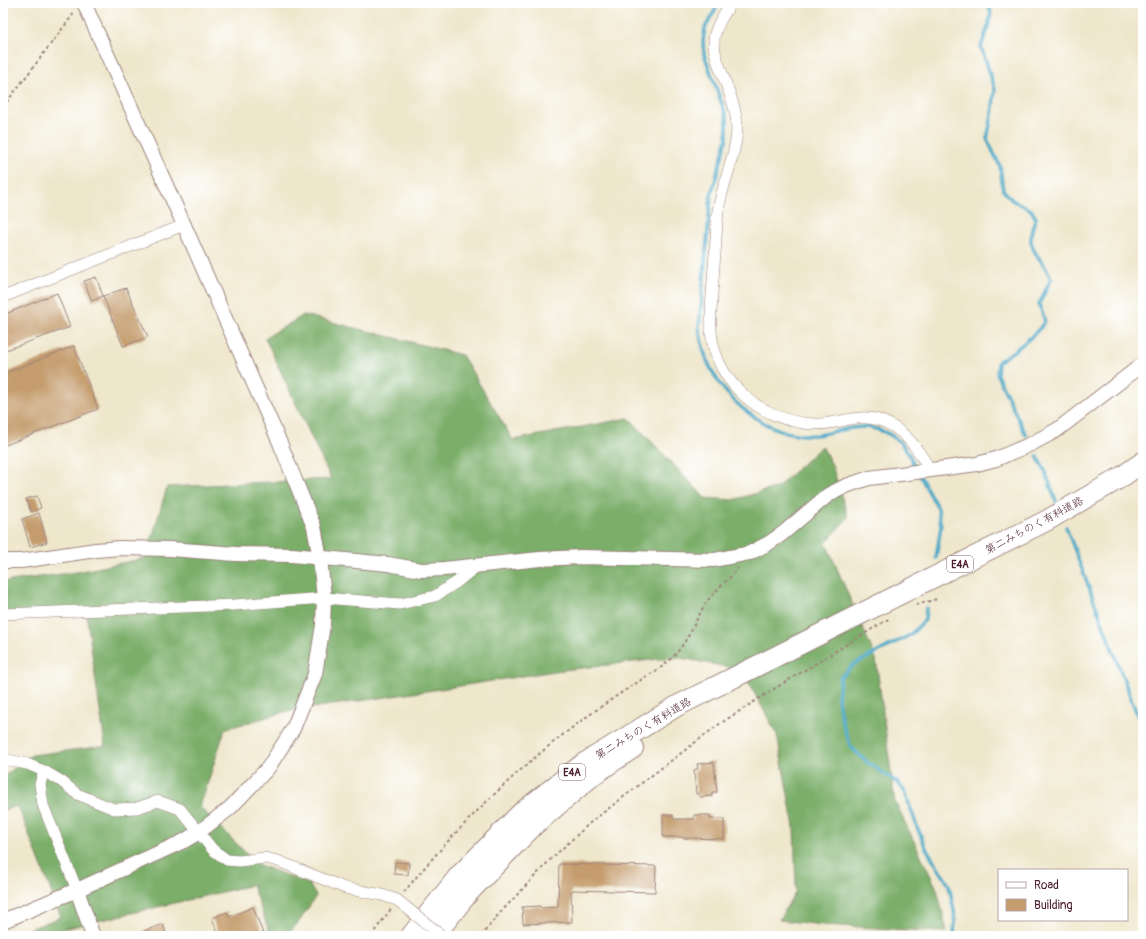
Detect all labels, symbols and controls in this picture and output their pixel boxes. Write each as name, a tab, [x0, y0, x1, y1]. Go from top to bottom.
street label: 第二みちのく有料道路	[983, 494, 1086, 557]
road number: E4A	[947, 556, 973, 572]
street label: 第二みちのく有料道路	[593, 695, 694, 762]
road number: E4A	[559, 764, 585, 780]
legend	[998, 869, 1128, 921]
text: Road	[1034, 878, 1059, 893]
text: Building	[1034, 898, 1073, 913]

